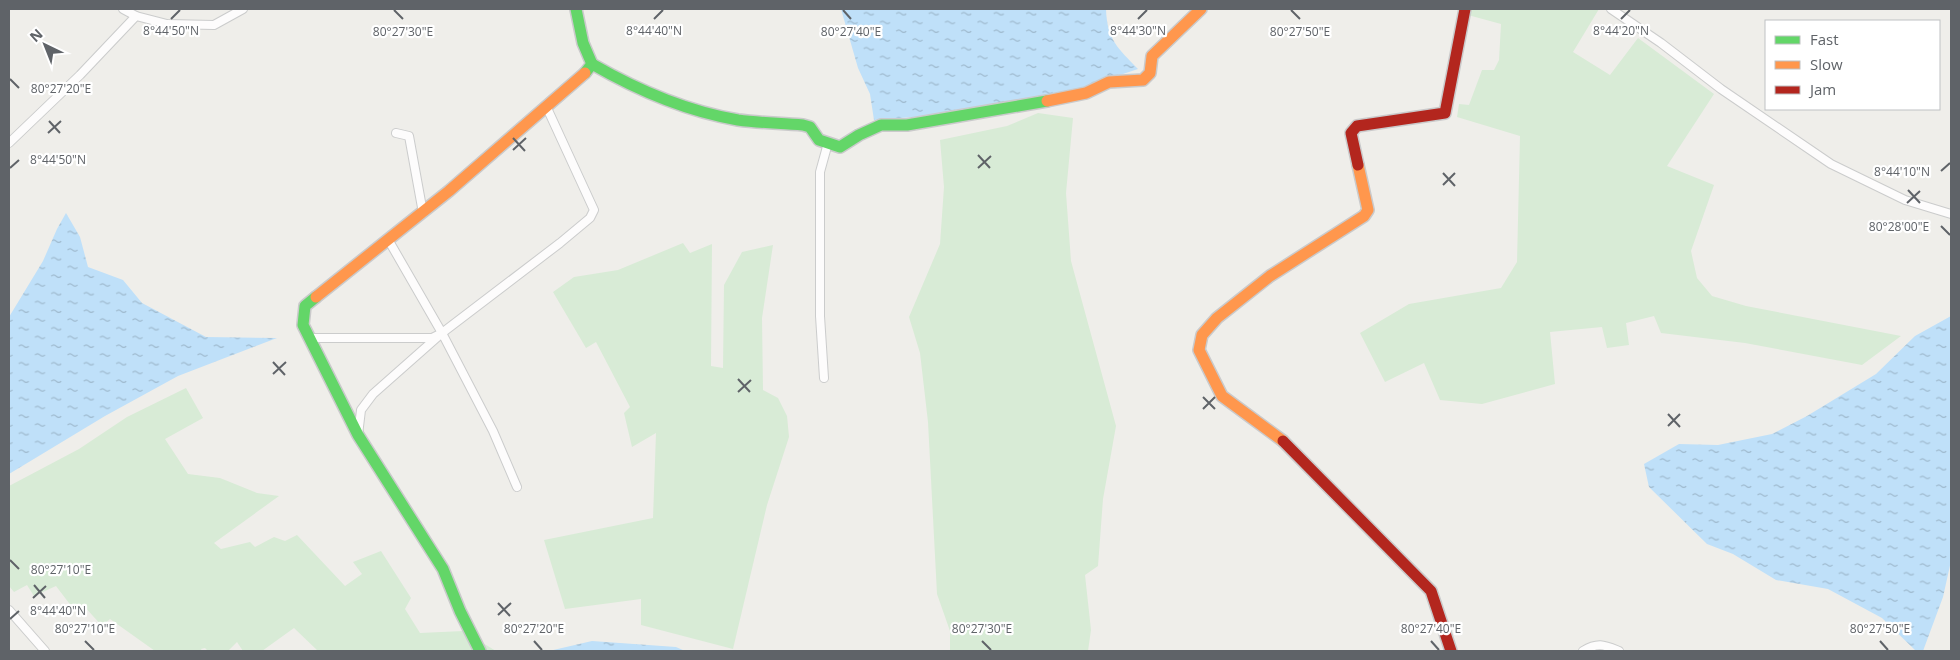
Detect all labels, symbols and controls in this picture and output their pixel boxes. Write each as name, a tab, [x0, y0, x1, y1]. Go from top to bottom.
north arrow	[20, 20, 70, 70]
legend	[1765, 20, 1940, 110]
text: 8°44'50"N	[143, 22, 199, 39]
text: 8°44'40"N	[626, 22, 682, 39]
text: 8°44'30"N	[1110, 22, 1166, 39]
text: 8°44'20"N	[1593, 22, 1649, 39]
text: 80°27'30"E	[373, 23, 433, 40]
text: 80°27'40"E	[821, 23, 881, 40]
text: 80°27'50"E	[1270, 23, 1330, 40]
text: N	[25, 24, 46, 46]
text: Fast	[1810, 29, 1839, 49]
text: Slow	[1810, 54, 1843, 74]
text: Jam	[1808, 79, 1836, 99]
text: 80°27'20"E	[31, 80, 91, 97]
text: 8°44'50"N	[30, 151, 86, 168]
text: 8°44'10"N	[1874, 163, 1930, 180]
text: 80°28'00"E	[1869, 218, 1929, 235]
text: 80°27'10"E	[31, 561, 91, 578]
text: 8°44'40"N	[30, 602, 86, 619]
text: 80°27'10"E	[55, 620, 115, 637]
text: 80°27'20"E	[504, 620, 564, 637]
text: 80°27'30"E	[952, 620, 1012, 637]
text: 80°27'40"E	[1401, 620, 1461, 637]
text: 80°27'50"E	[1850, 620, 1910, 637]

